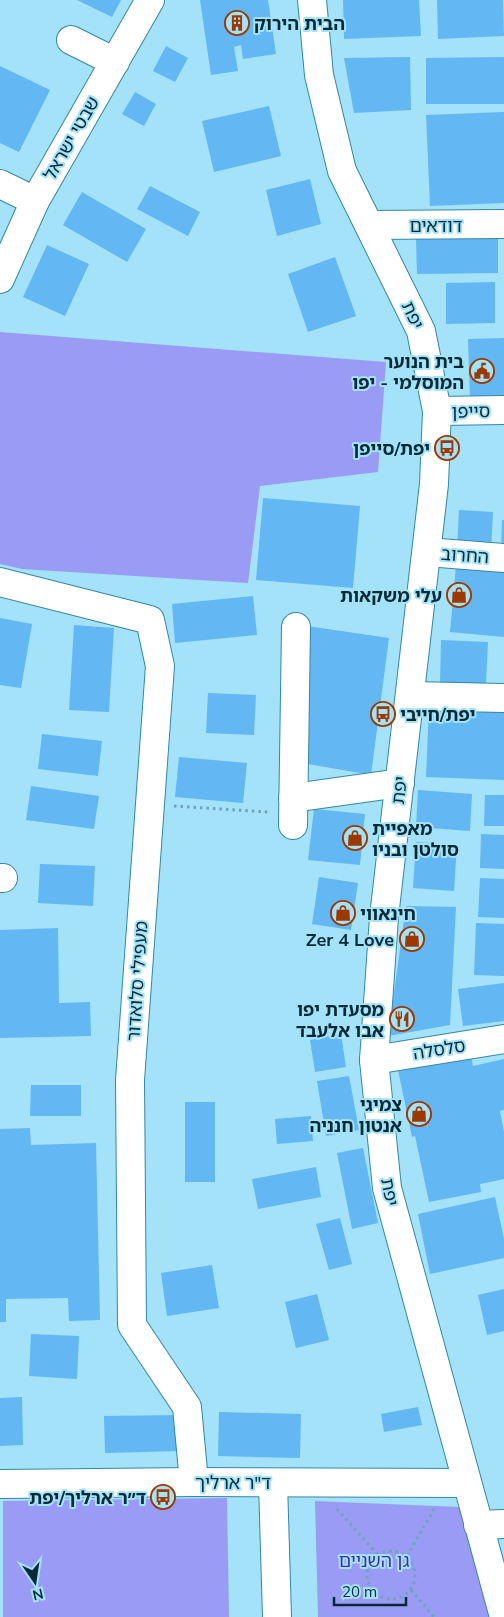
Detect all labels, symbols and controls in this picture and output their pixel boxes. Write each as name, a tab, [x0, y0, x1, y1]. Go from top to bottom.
building icon: הבית הירוק	[224, 10, 250, 36]
place label: הבית הירוק	[254, 12, 345, 35]
street label: שבטי ישראל	[38, 92, 104, 184]
street label: דודאים	[409, 214, 463, 237]
street label: יפת	[397, 297, 429, 333]
place label: בית הנוער המוסלמי - יפו	[352, 350, 464, 394]
public building icon: בית הנוער המוסלמי - יפו	[469, 358, 495, 384]
street label: סייפן	[452, 399, 490, 423]
bus stop icon: יפת/סייפן	[434, 435, 460, 461]
place label: יפת/סייפן	[353, 437, 430, 460]
street label: החרוב	[440, 542, 490, 568]
shop icon: עלי משקאות	[446, 582, 472, 608]
place label: עלי משקאות	[340, 584, 442, 607]
bus stop icon: יפת/חייבי	[370, 701, 396, 727]
place label: יפת/חייבי	[400, 703, 476, 726]
street label: יפת	[386, 775, 412, 805]
place label: מאפיית סולטן ובניו	[372, 817, 459, 861]
shop icon: מאפיית סולטן ובניו	[342, 825, 368, 851]
shop icon: חינאווי	[330, 900, 356, 926]
place label: חינאווי	[360, 902, 416, 925]
street label: מעפילי סלואדור	[121, 920, 153, 1042]
shop icon: Zer 4 Love	[399, 926, 425, 952]
place label: Zer 4 Love	[306, 928, 394, 951]
place label: מסעדת יפו אבו אלעבד	[296, 998, 384, 1042]
restaurant icon: מסעדת יפו אבו אלעבד	[389, 1006, 415, 1032]
street label: סלסלה	[411, 1034, 467, 1064]
place label: צמיגי אנטון חנניה	[309, 1093, 402, 1137]
shop icon: צמיגי אנטון חנניה	[406, 1101, 432, 1127]
street label: יפת	[376, 1176, 404, 1208]
street label: ד"ר ארליך	[195, 1471, 271, 1494]
bus stop icon: ד״ר ארליך/יפת	[150, 1484, 176, 1510]
place label: ד״ר ארליך/יפת	[29, 1486, 146, 1509]
park label: גן השניים	[339, 1549, 410, 1572]
north arrow	[10, 1557, 60, 1607]
scale bar	[334, 1574, 406, 1606]
text: 20 m	[342, 1582, 377, 1601]
text: N	[31, 1585, 45, 1605]

